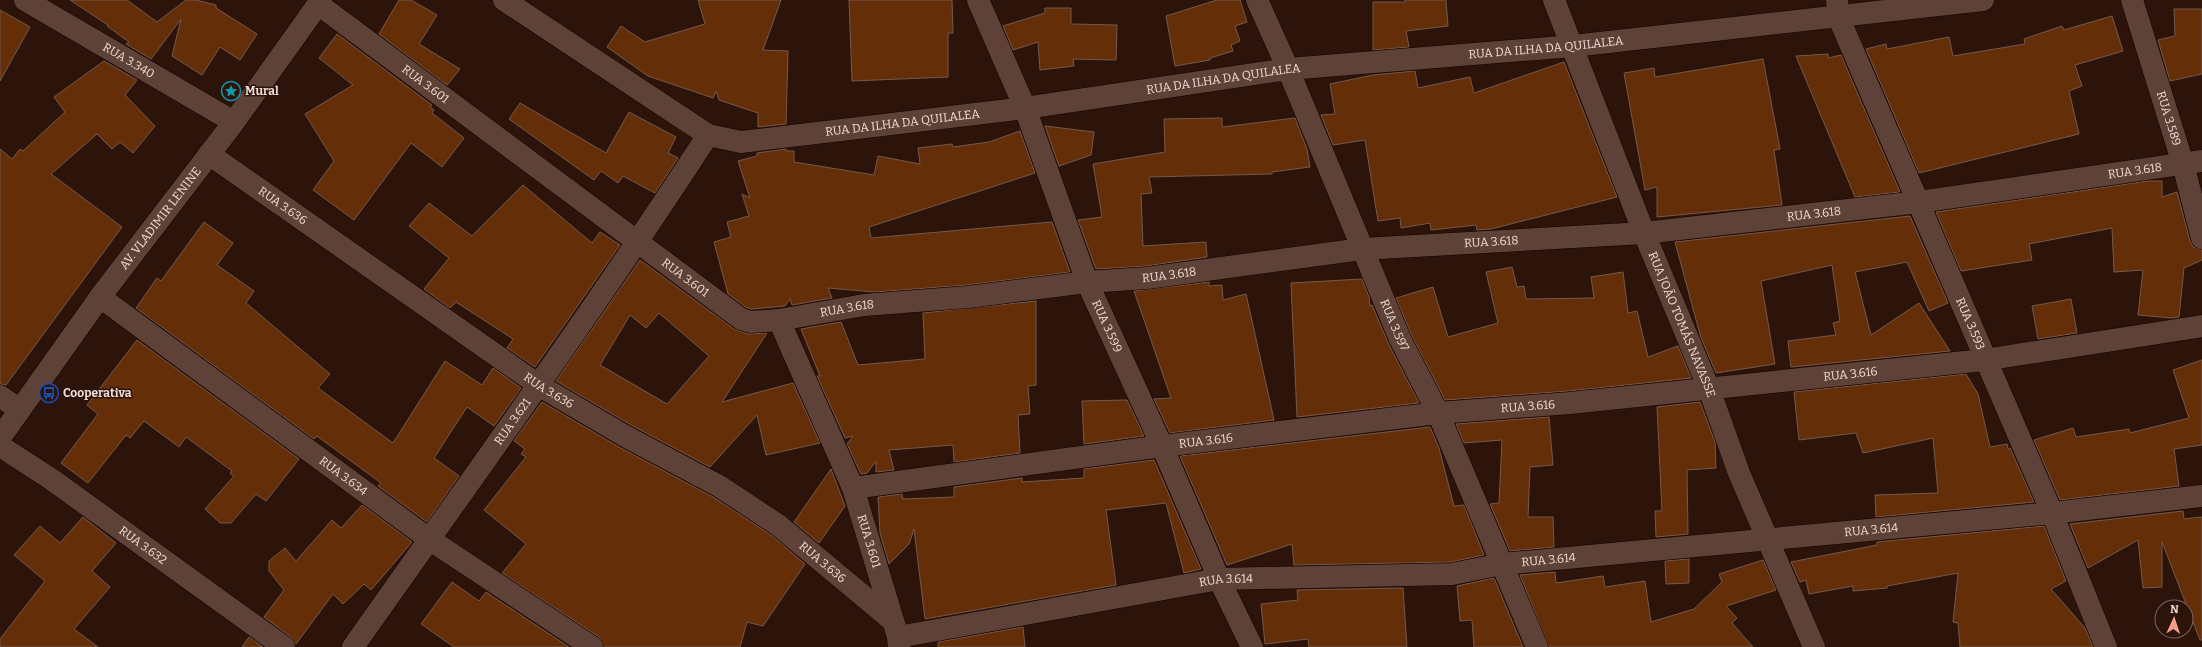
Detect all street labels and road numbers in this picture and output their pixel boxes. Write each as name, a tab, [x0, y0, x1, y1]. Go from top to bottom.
street label: RUA DA ILHA DA QUILALEA	[1468, 33, 1625, 61]
street label: RUA 3.340	[100, 40, 157, 81]
street label: RUA DA ILHA DA QUILALEA	[1145, 61, 1302, 97]
street label: RUA 3.601	[399, 62, 452, 106]
street label: RUA 3.589	[2154, 89, 2184, 147]
street label: RUA DA ILHA DA QUILALEA	[824, 106, 981, 139]
street label: RUA 3.618	[2107, 160, 2163, 182]
street label: AV. VLADIMIR LENINE	[117, 164, 204, 272]
street label: RUA 3.636	[256, 184, 310, 228]
street label: RUA 3.618	[1786, 204, 1842, 224]
street label: RUA 3.618	[1464, 233, 1519, 250]
street label: RUA JOÃO TOMÁS NAVASSE	[1646, 250, 1718, 399]
street label: RUA 3.601	[659, 255, 712, 300]
street label: RUA 3.618	[1142, 264, 1197, 285]
street label: RUA 3.593	[1953, 295, 1988, 352]
street label: RUA 3.618	[819, 297, 874, 320]
street label: RUA 3.597	[1377, 297, 1412, 353]
street label: RUA 3.599	[1089, 298, 1125, 355]
street label: RUA 3.616	[1823, 364, 1878, 384]
street label: RUA 3.636	[521, 370, 576, 411]
street label: RUA 3.621	[491, 396, 534, 448]
street label: RUA 3.616	[1500, 397, 1556, 415]
street label: RUA 3.616	[1178, 431, 1234, 451]
street label: RUA 3.634	[316, 454, 370, 498]
street label: RUA 3.601	[854, 513, 884, 570]
street label: RUA 3.614	[1843, 520, 1899, 539]
street label: RUA 3.632	[116, 523, 170, 567]
street label: RUA 3.636	[796, 539, 849, 586]
street label: RUA 3.614	[1521, 550, 1576, 569]
street label: RUA 3.614	[1198, 571, 1253, 590]

